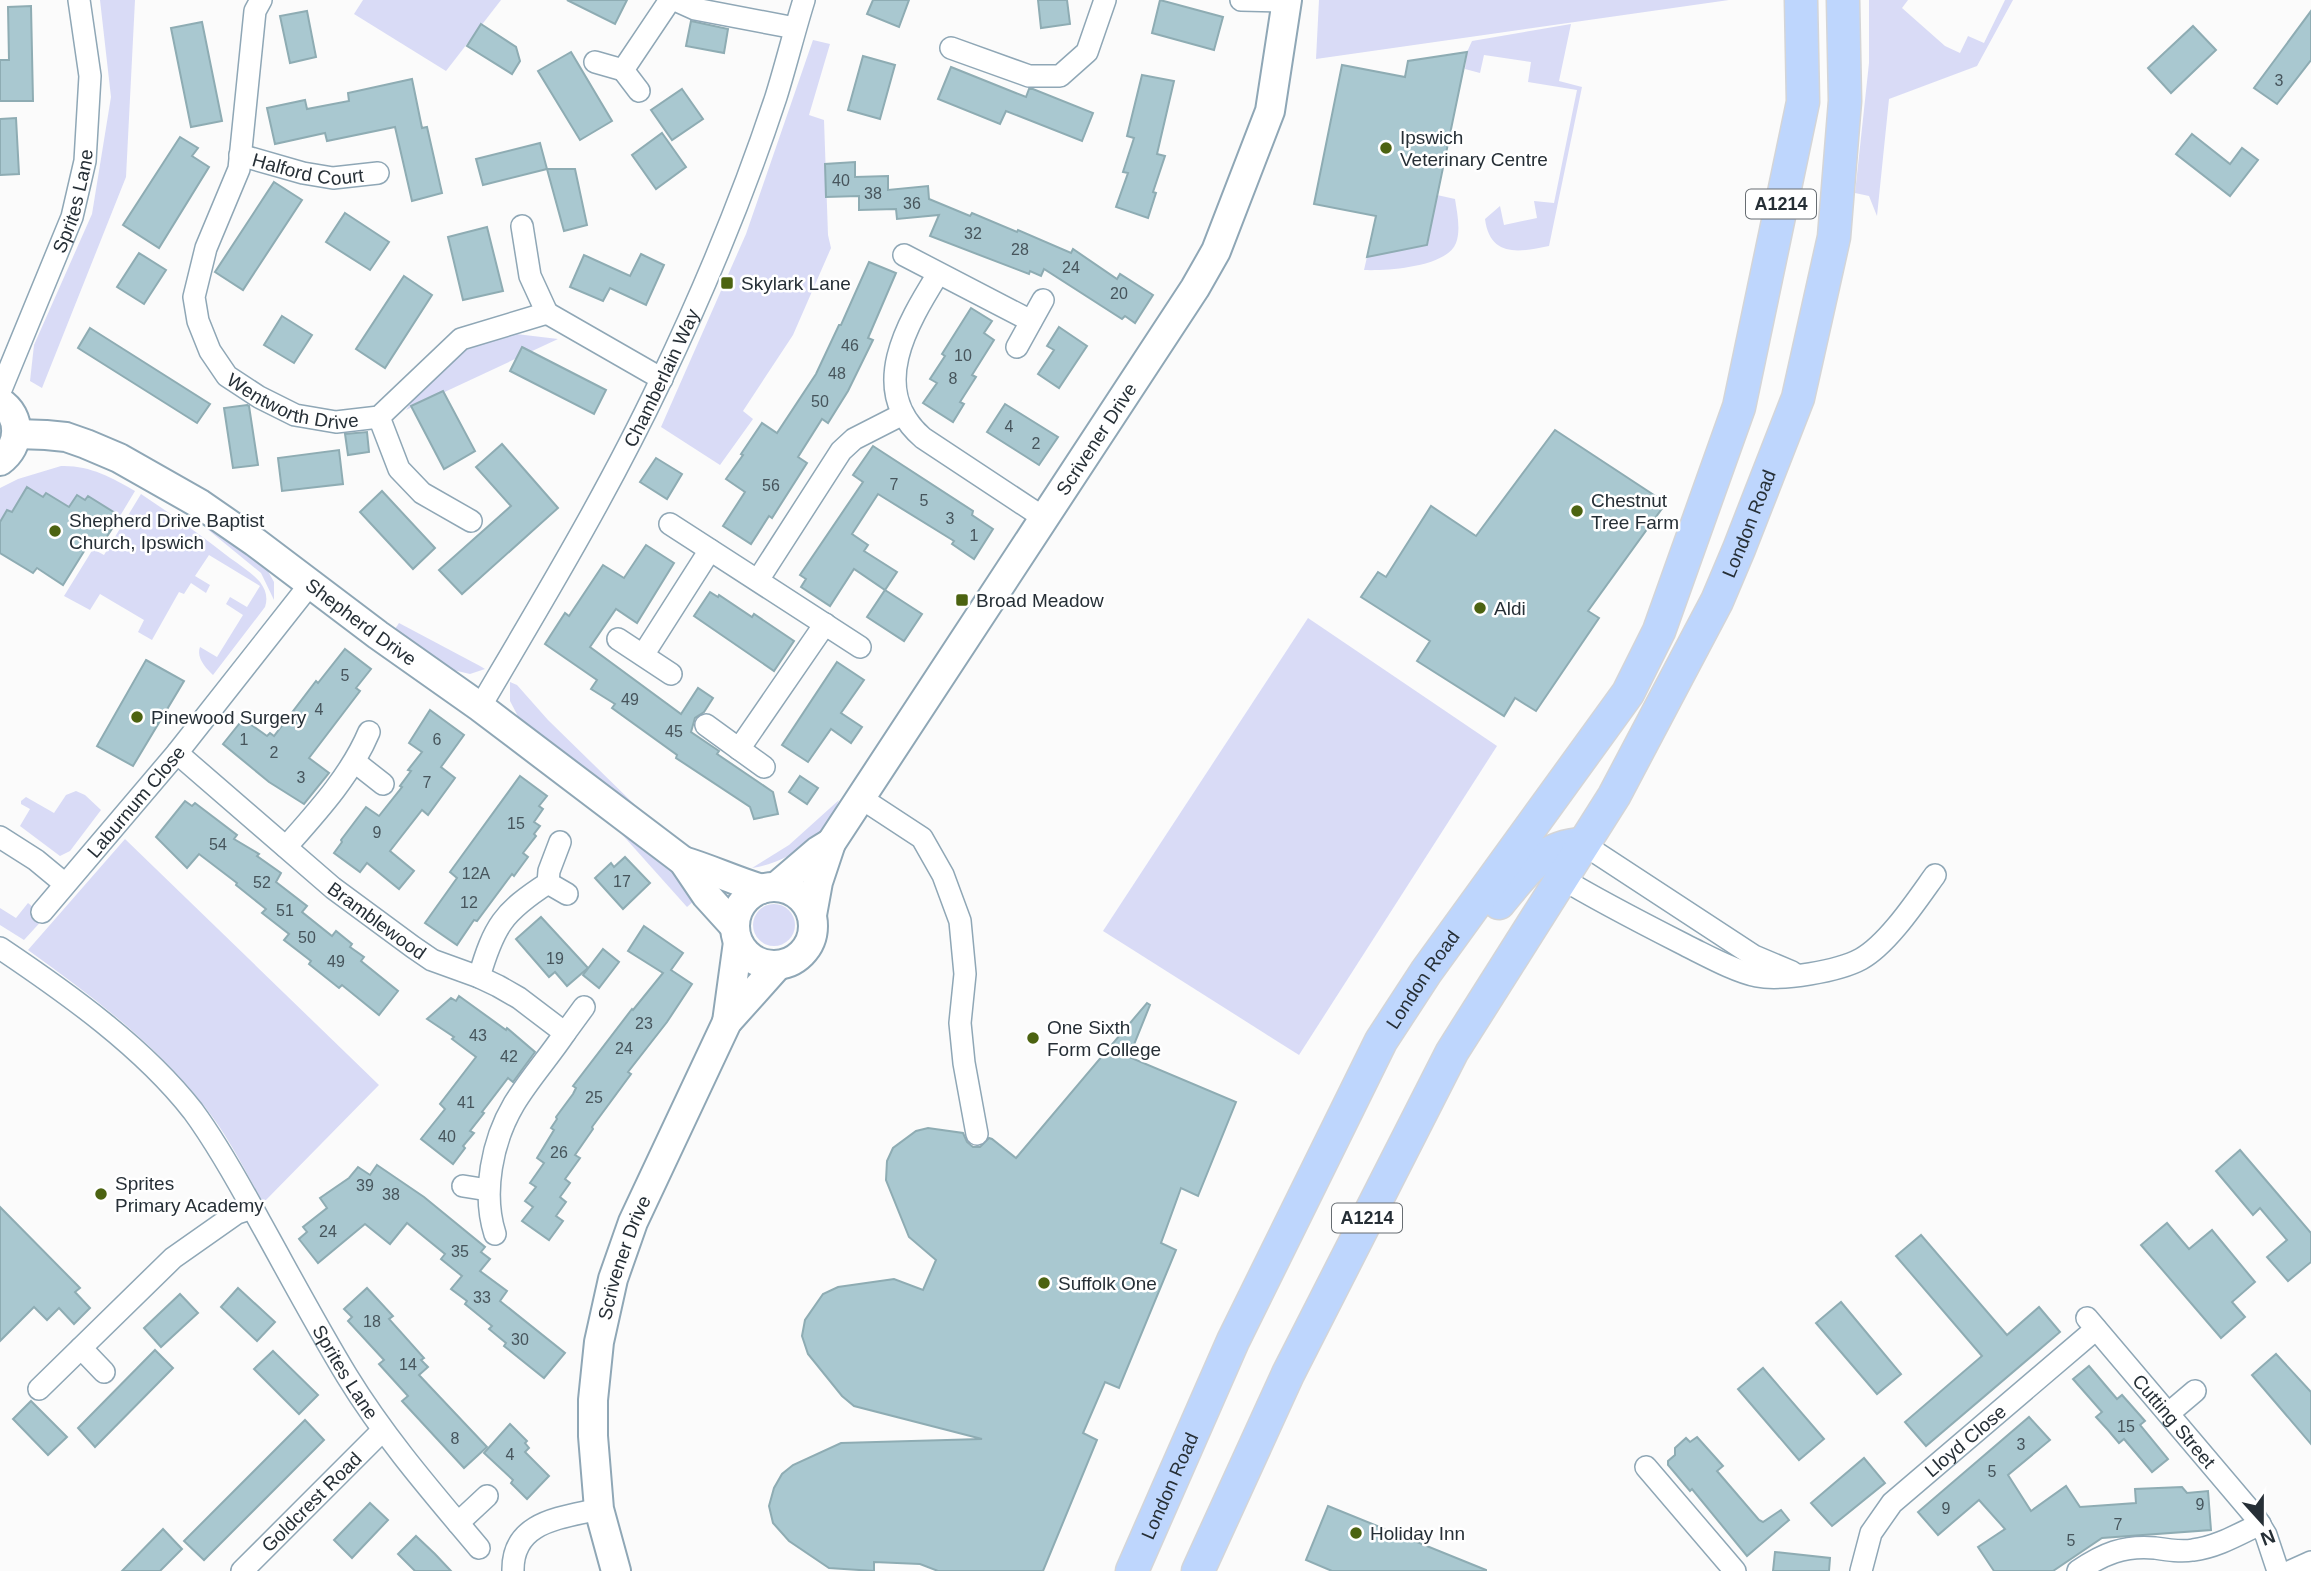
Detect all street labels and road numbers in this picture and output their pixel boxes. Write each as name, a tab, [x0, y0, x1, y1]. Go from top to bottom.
street label: Sprites Lane	[48, 149, 97, 256]
street label: Halford Court	[250, 149, 365, 189]
road number: A1214	[1746, 190, 1816, 218]
street label: Chamberlain Way	[620, 305, 704, 451]
street label: Wentworth Drive	[223, 369, 360, 433]
street label: Scrivener Drive	[1052, 379, 1141, 499]
street label: London Road	[1718, 467, 1780, 581]
street label: Shepherd Drive	[302, 574, 420, 670]
street label: Laburnum Close	[83, 742, 189, 862]
street label: Bramblewood	[324, 878, 430, 964]
street label: London Road	[1382, 926, 1464, 1033]
street label: Scrivener Drive	[594, 1192, 655, 1322]
road number: A1214	[1332, 1204, 1402, 1232]
street label: Sprites Lane	[308, 1321, 382, 1423]
street label: Cutting Street	[2128, 1370, 2220, 1473]
street label: Lloyd Close	[1921, 1401, 2010, 1481]
street label: London Road	[1137, 1430, 1202, 1543]
street label: Goldcrest Road	[258, 1448, 366, 1556]

